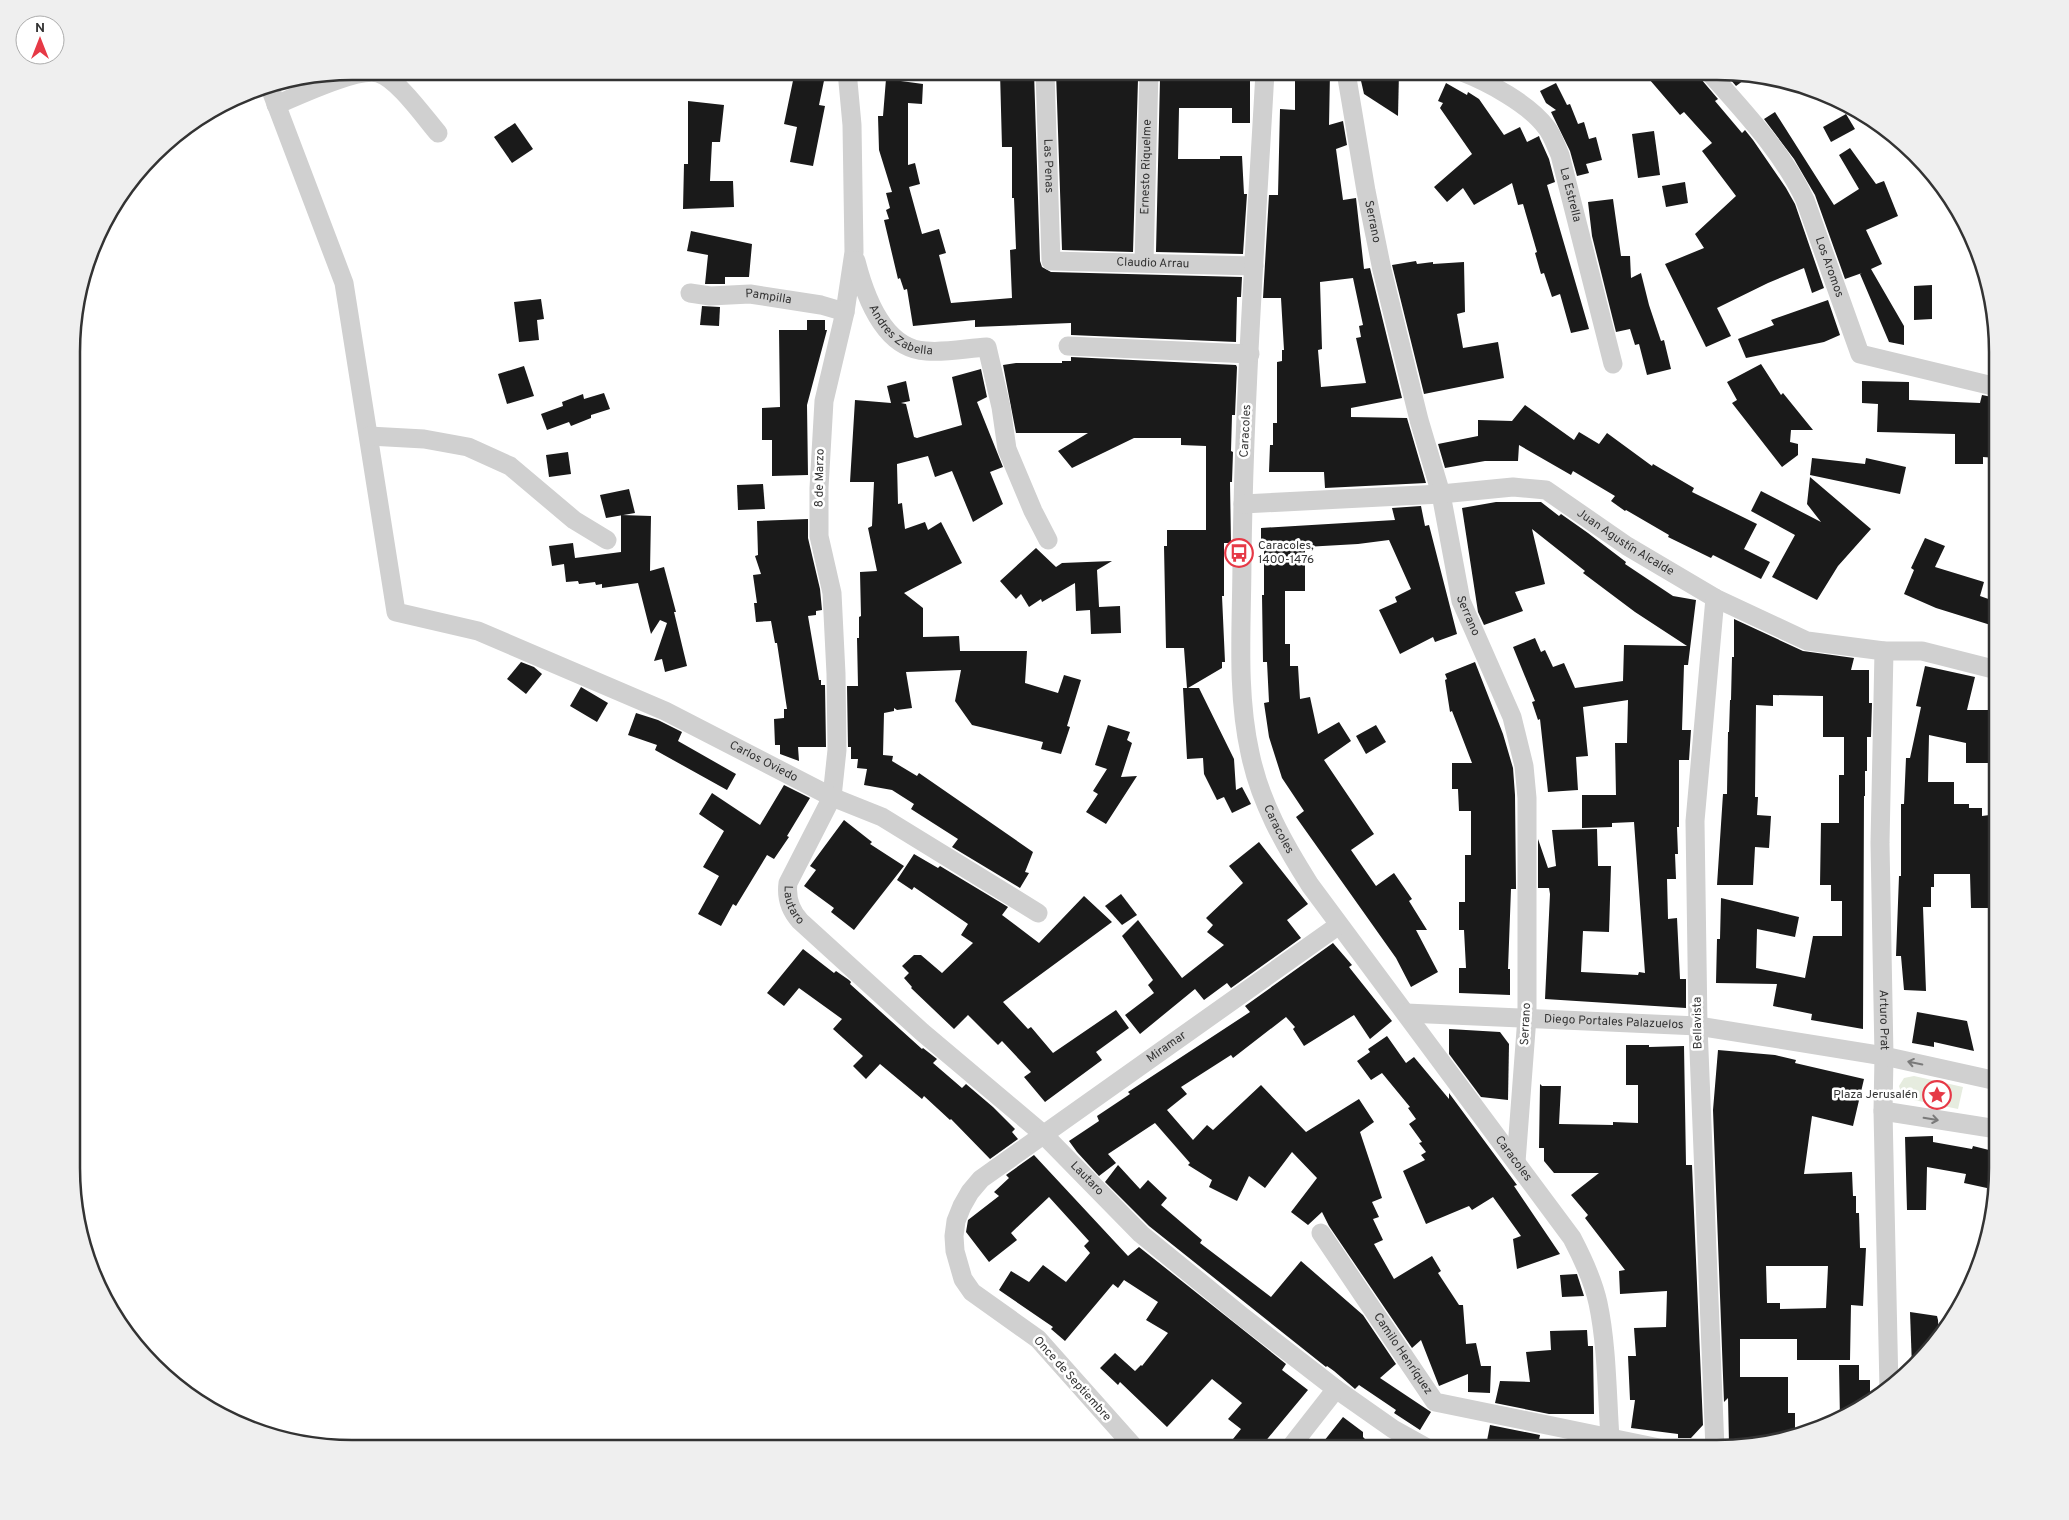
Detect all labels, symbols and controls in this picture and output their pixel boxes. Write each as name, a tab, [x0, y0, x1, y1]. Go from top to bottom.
north arrow	[15, 15, 65, 65]
text: N	[35, 20, 45, 37]
street label: Ernesto Riquelme	[1137, 119, 1156, 215]
street label: Las Penas	[1039, 138, 1057, 193]
street label: La Estrella	[1555, 166, 1585, 224]
street label: Serrano	[1360, 199, 1384, 245]
street label: Los Aromos	[1811, 235, 1847, 300]
street label: Claudio Arrau	[1116, 255, 1190, 272]
street label: Pampilla	[745, 286, 793, 308]
street label: Andres Zabella	[865, 302, 933, 359]
street label: Caracoles	[1237, 404, 1255, 458]
street label: 8 de Marzo	[811, 448, 829, 508]
street label: Juan Agustín Alcalde	[1573, 506, 1677, 580]
bus stop icon: Caracoles, 1400-1476	[1224, 538, 1254, 568]
place label: Caracoles, 1400-1476	[1258, 538, 1314, 568]
street label: Serrano	[1452, 594, 1484, 639]
street label: Carlos Oviedo	[726, 737, 801, 786]
street label: Caracoles	[1259, 802, 1297, 857]
street label: Lautaro	[779, 885, 808, 929]
street label: Arturo Prat	[1875, 989, 1892, 1050]
street label: Bellavista	[1690, 997, 1706, 1049]
street label: Serrano	[1517, 1002, 1535, 1046]
street label: Diego Portales Palazuelos	[1544, 1011, 1684, 1033]
street label: Miramar	[1144, 1028, 1190, 1067]
one-way arrow	[1908, 1058, 1924, 1067]
place icon: Plaza Jerusalén	[1922, 1080, 1952, 1110]
place label: Plaza Jerusalén	[1833, 1087, 1918, 1103]
one-way arrow	[1923, 1114, 1939, 1124]
street label: Caracoles	[1491, 1133, 1535, 1185]
street label: Lautaro	[1067, 1158, 1107, 1199]
street label: Camilo Henríquez	[1369, 1310, 1436, 1398]
street label: Once de Septiembre	[1030, 1333, 1114, 1425]

